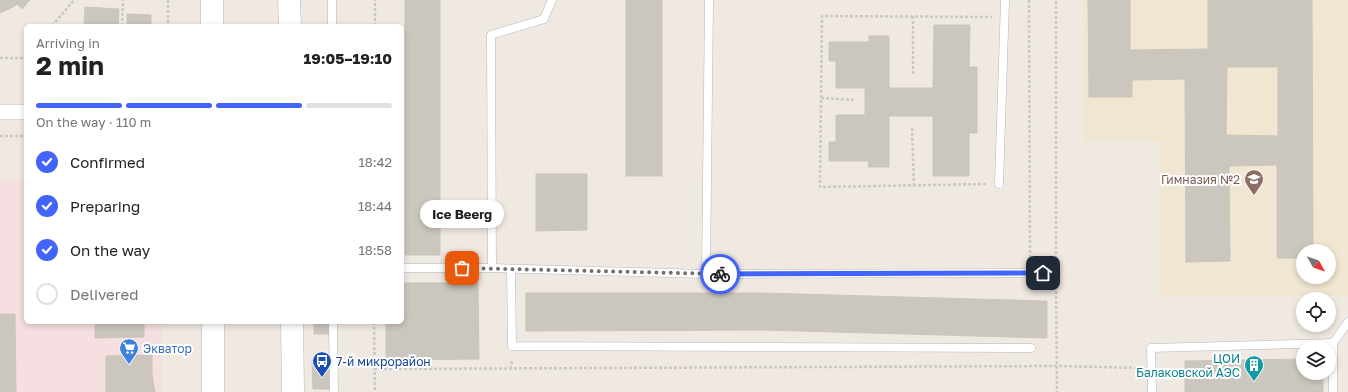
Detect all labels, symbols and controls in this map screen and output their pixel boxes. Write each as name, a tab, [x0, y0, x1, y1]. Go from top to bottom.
text: Arriving in	[36, 35, 100, 51]
text: 19:05–19:10	[304, 49, 392, 67]
text: 2 min	[36, 50, 104, 81]
text: On the way · 110 m	[36, 114, 151, 130]
icon: check	[36, 151, 58, 173]
text: Confirmed	[70, 153, 145, 171]
text: 18:42	[358, 154, 392, 170]
school or university icon: Гимназия №2	[1243, 168, 1265, 196]
place label: Гимназия №2	[1161, 172, 1240, 187]
icon: check	[36, 195, 58, 217]
text: Preparing	[70, 197, 140, 215]
text: 18:44	[358, 198, 392, 214]
callout: Ice Beerg	[420, 200, 504, 228]
text: Ice Beerg	[432, 206, 492, 222]
icon: check	[36, 239, 58, 261]
text: On the way	[70, 241, 150, 259]
text: 18:58	[358, 242, 392, 258]
north arrow	[1296, 244, 1336, 284]
map controls	[1296, 244, 1336, 380]
pin	[445, 251, 479, 285]
courier	[700, 254, 740, 294]
pin	[1026, 256, 1060, 290]
icon: bag	[451, 257, 473, 279]
icon: home	[1032, 262, 1054, 284]
icon: bike	[709, 263, 731, 285]
text: Delivered	[70, 285, 138, 303]
button: locate	[1296, 292, 1336, 332]
supermarket icon: Экватор	[118, 337, 140, 365]
button: layers	[1296, 340, 1336, 380]
place label: Экватор	[143, 341, 192, 356]
bus stop icon: 7-й микрорайон	[311, 350, 333, 378]
place label: ЦОИ Балаковской АЭС	[1136, 351, 1240, 380]
place label: 7-й микрорайон	[336, 354, 431, 369]
building icon: ЦОИ Балаковской АЭС	[1243, 354, 1265, 382]

